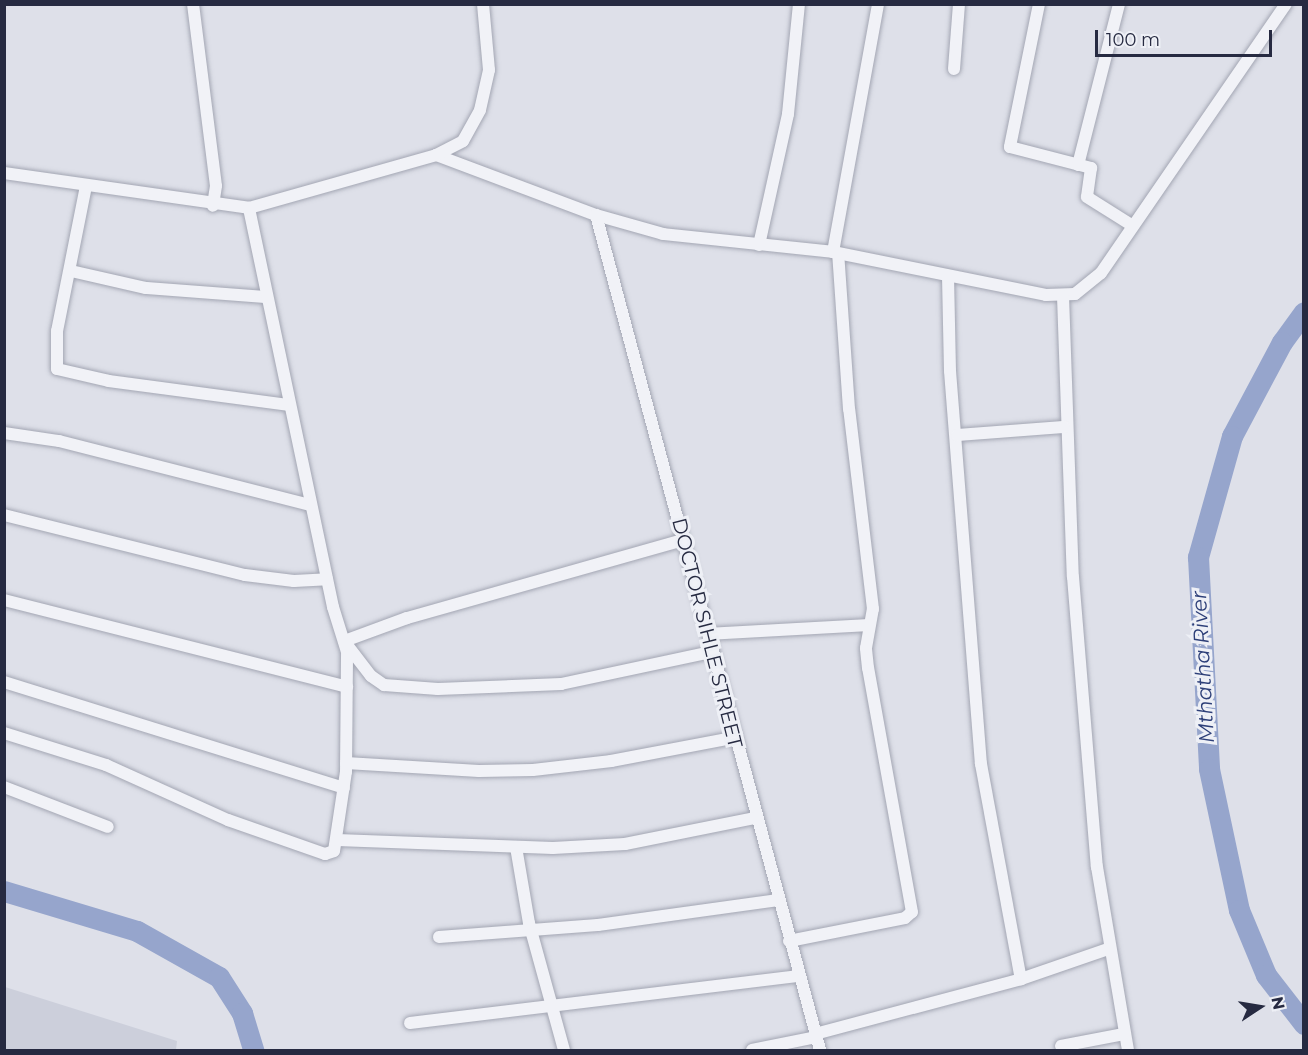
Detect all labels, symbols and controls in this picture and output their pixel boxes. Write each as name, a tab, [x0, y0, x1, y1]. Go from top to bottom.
scale bar	[1098, 18, 1275, 56]
text: 100 m	[1106, 29, 1160, 51]
street label: DOCTOR SIHLE STREET	[667, 515, 747, 751]
water label: Mthatha River	[1186, 590, 1220, 744]
north arrow	[1230, 977, 1290, 1037]
text: N	[1267, 995, 1289, 1011]

